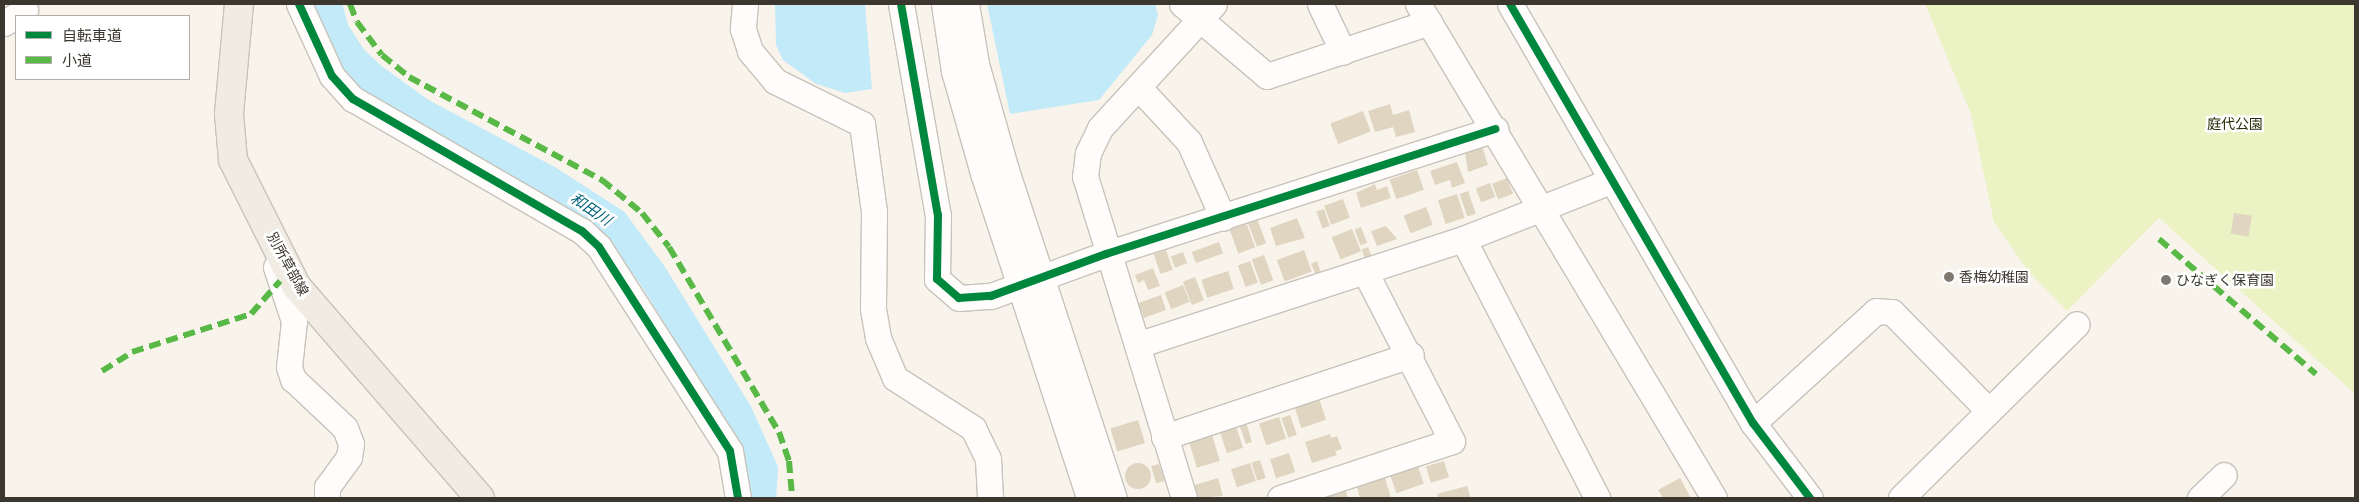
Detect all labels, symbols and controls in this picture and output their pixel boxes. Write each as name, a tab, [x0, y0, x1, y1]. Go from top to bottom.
legend	[15, 15, 190, 80]
text: 自転車道	[62, 26, 122, 45]
text: 小道	[62, 51, 92, 70]
park label: 庭代公園	[2207, 116, 2263, 132]
water label: 和田川	[567, 189, 615, 229]
street label: 別所草部線	[264, 229, 312, 299]
place label: 香梅幼稚園	[1959, 269, 2029, 285]
marker: 香梅幼稚園	[1943, 271, 1955, 283]
place label: ひなぎく保育園	[2176, 272, 2274, 288]
marker: ひなぎく保育園	[2160, 274, 2172, 286]

